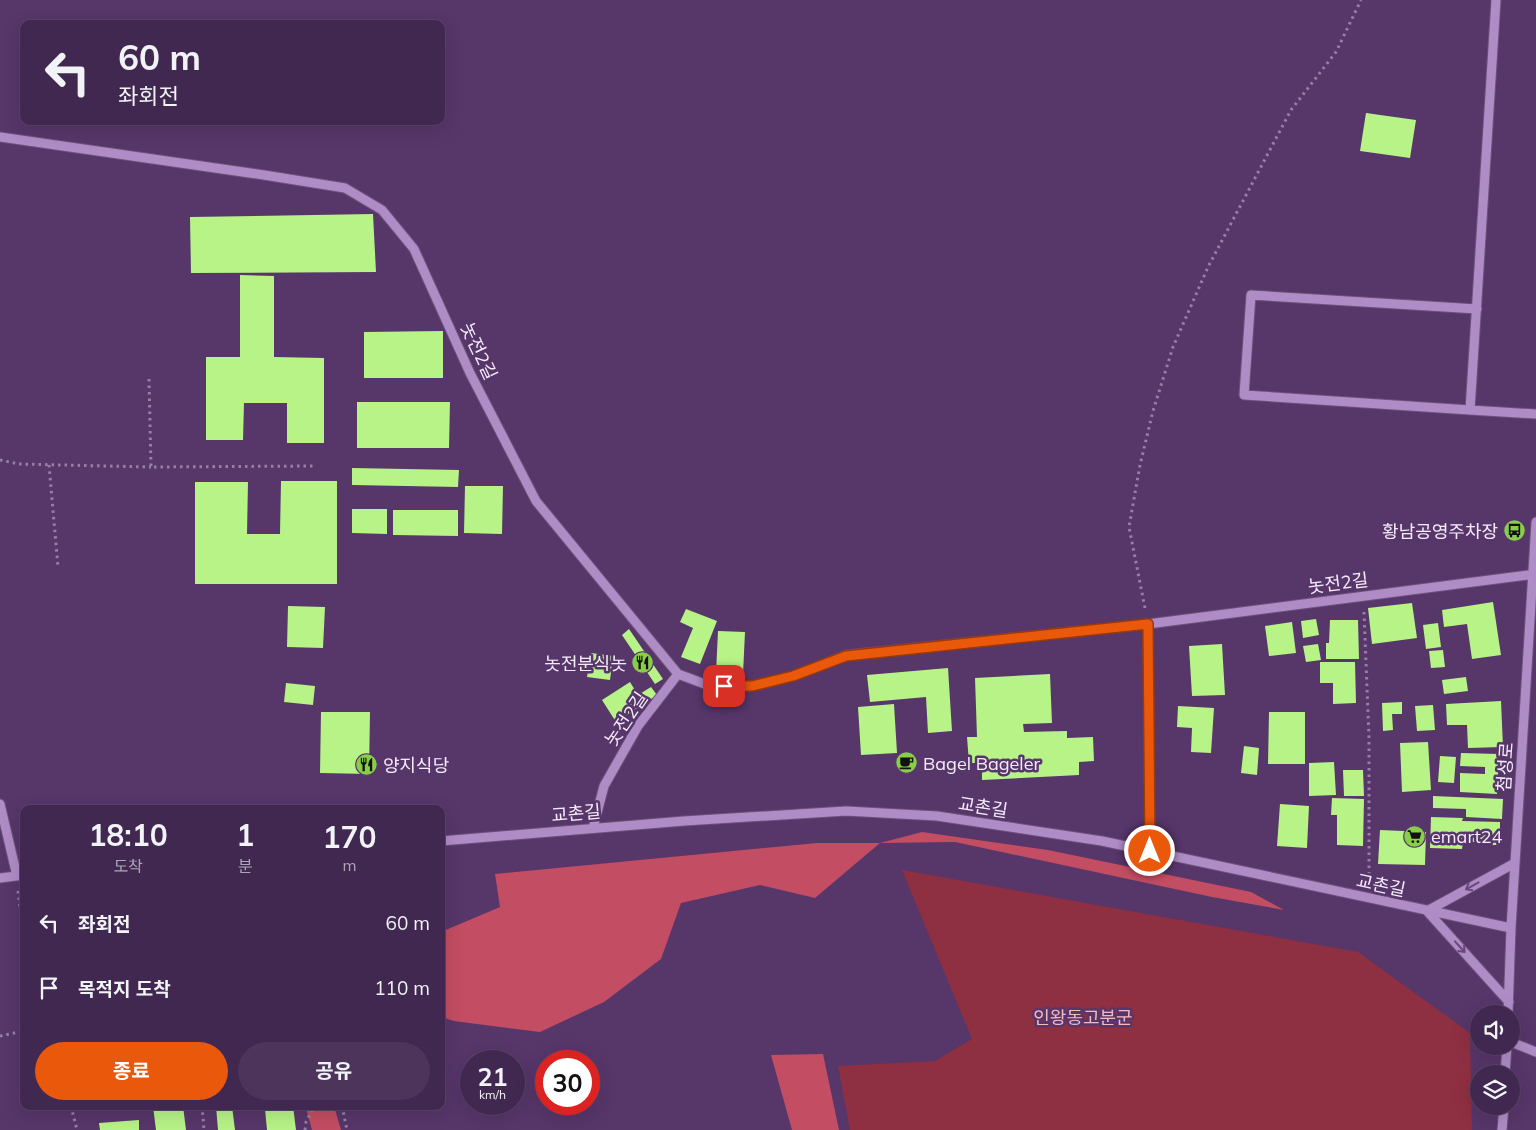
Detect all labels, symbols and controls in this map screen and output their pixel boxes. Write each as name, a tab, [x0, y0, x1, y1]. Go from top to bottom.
text: 60 m	[118, 35, 201, 79]
icon: left	[35, 40, 100, 105]
text: 좌회전	[118, 82, 179, 110]
street label: 놋전2길	[456, 319, 502, 383]
bus stop icon: 황남공영주차장	[1502, 519, 1526, 543]
place label: 황남공영주차장	[1382, 520, 1498, 543]
street label: 놋전2길	[1307, 568, 1369, 598]
restaurant icon: 놋전분식놋	[631, 651, 655, 675]
place label: 놋전분식놋	[544, 652, 627, 675]
pin	[703, 665, 745, 707]
icon: arrive	[710, 672, 738, 700]
street label: 놋전2길	[600, 687, 652, 751]
street label: 첨성로	[1492, 741, 1518, 793]
cafe icon: Bagel Bageler	[895, 751, 919, 775]
place label: Bagel Bageler	[923, 752, 1040, 775]
restaurant icon: 양지식당	[355, 753, 379, 777]
place label: 양지식당	[383, 754, 449, 777]
street label: 교촌길	[957, 792, 1009, 822]
street label: 교촌길	[550, 799, 602, 827]
text: 18:10	[88, 816, 168, 854]
text: 1	[236, 816, 254, 854]
text: 170	[323, 818, 377, 856]
position arrow	[1123, 824, 1175, 876]
supermarket icon: emart24	[1403, 824, 1427, 848]
place label: emart24	[1431, 825, 1503, 848]
text: m	[343, 855, 357, 875]
text: 도착	[113, 856, 143, 876]
text: 분	[238, 856, 253, 876]
street label: 교촌길	[1354, 869, 1408, 901]
one-way arrow	[1465, 881, 1480, 891]
icon: left	[35, 909, 63, 937]
text: 60 m	[386, 911, 430, 935]
text: 좌회전	[78, 912, 130, 936]
one-way arrow	[1454, 941, 1466, 954]
icon: arrive	[35, 974, 63, 1002]
text: 110 m	[374, 976, 430, 1000]
text: 목적지 도착	[78, 977, 171, 1001]
map controls	[1470, 1005, 1520, 1115]
button: sound	[1470, 1005, 1520, 1055]
park label: 인왕동고분군	[1033, 1006, 1133, 1029]
button: 종료	[35, 1042, 228, 1100]
button: 공유	[238, 1042, 430, 1100]
speed limit sign: 30	[535, 1050, 600, 1115]
text: 21	[477, 1061, 508, 1092]
button: layers	[1470, 1065, 1520, 1115]
text: km/h	[479, 1087, 506, 1102]

